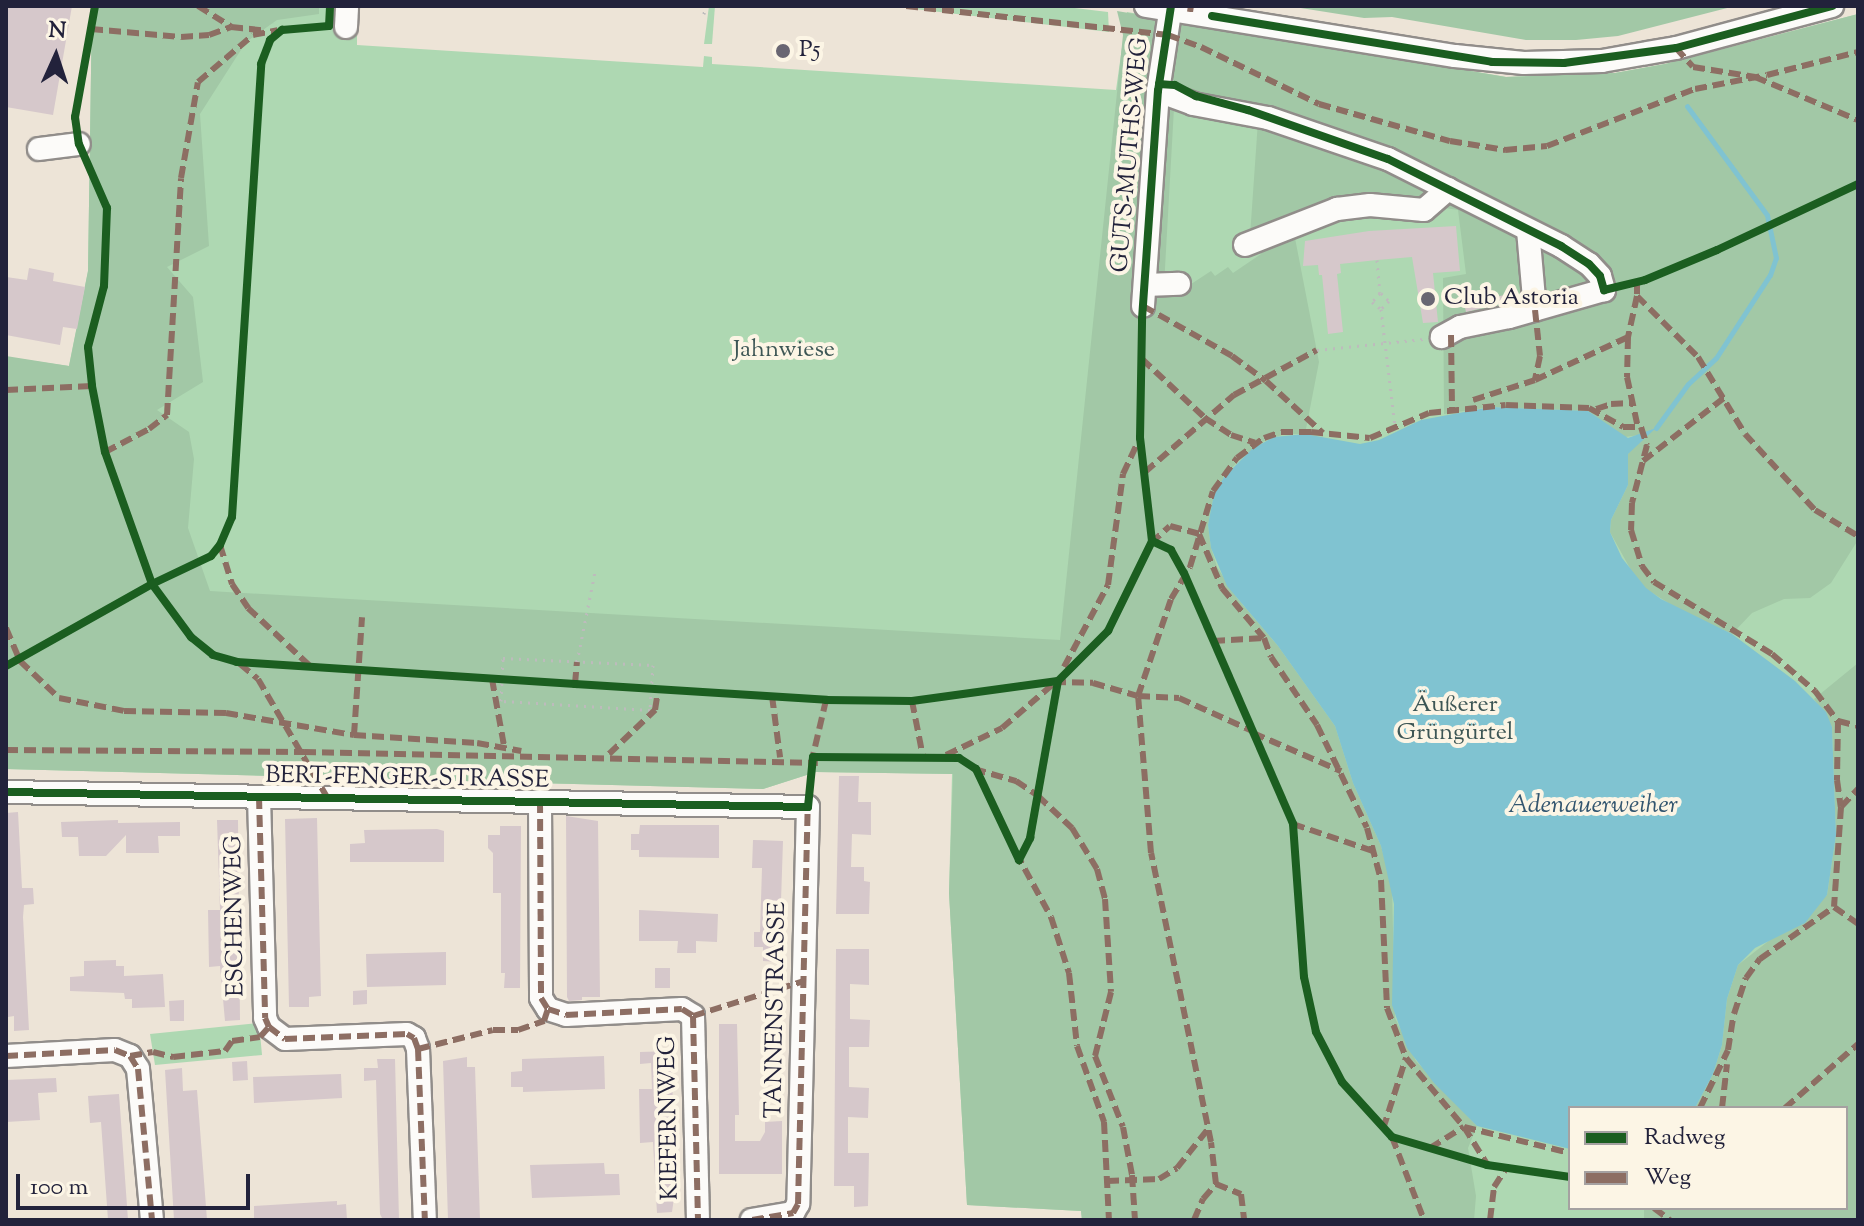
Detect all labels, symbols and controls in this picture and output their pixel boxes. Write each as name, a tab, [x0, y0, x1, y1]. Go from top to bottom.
north arrow	[16, 16, 96, 96]
text: N	[48, 16, 67, 48]
street label: GUTS-MUTHS-WEG	[1106, 36, 1156, 274]
place label: P5	[799, 37, 820, 65]
marker: P5	[774, 42, 792, 60]
place label: Club Astoria	[1444, 285, 1579, 313]
marker: Club Astoria	[1419, 290, 1437, 308]
park label: Jahnwiese	[733, 337, 835, 365]
park label: Äußerer Grüngürtel	[1397, 692, 1513, 748]
street label: BERT-FENGER-STRASSE	[265, 762, 549, 796]
water label: Adenauerweiher	[1508, 790, 1678, 822]
street label: ESCHENWEG	[220, 835, 252, 997]
street label: TANNENSTRASSE	[761, 901, 793, 1119]
street label: KIEFERNWEG	[654, 1035, 686, 1201]
legend	[1568, 1106, 1848, 1210]
text: Radweg	[1644, 1121, 1725, 1155]
scale bar	[20, 1158, 254, 1208]
text: Weg	[1644, 1161, 1691, 1195]
text: 100 m	[30, 1171, 88, 1205]

